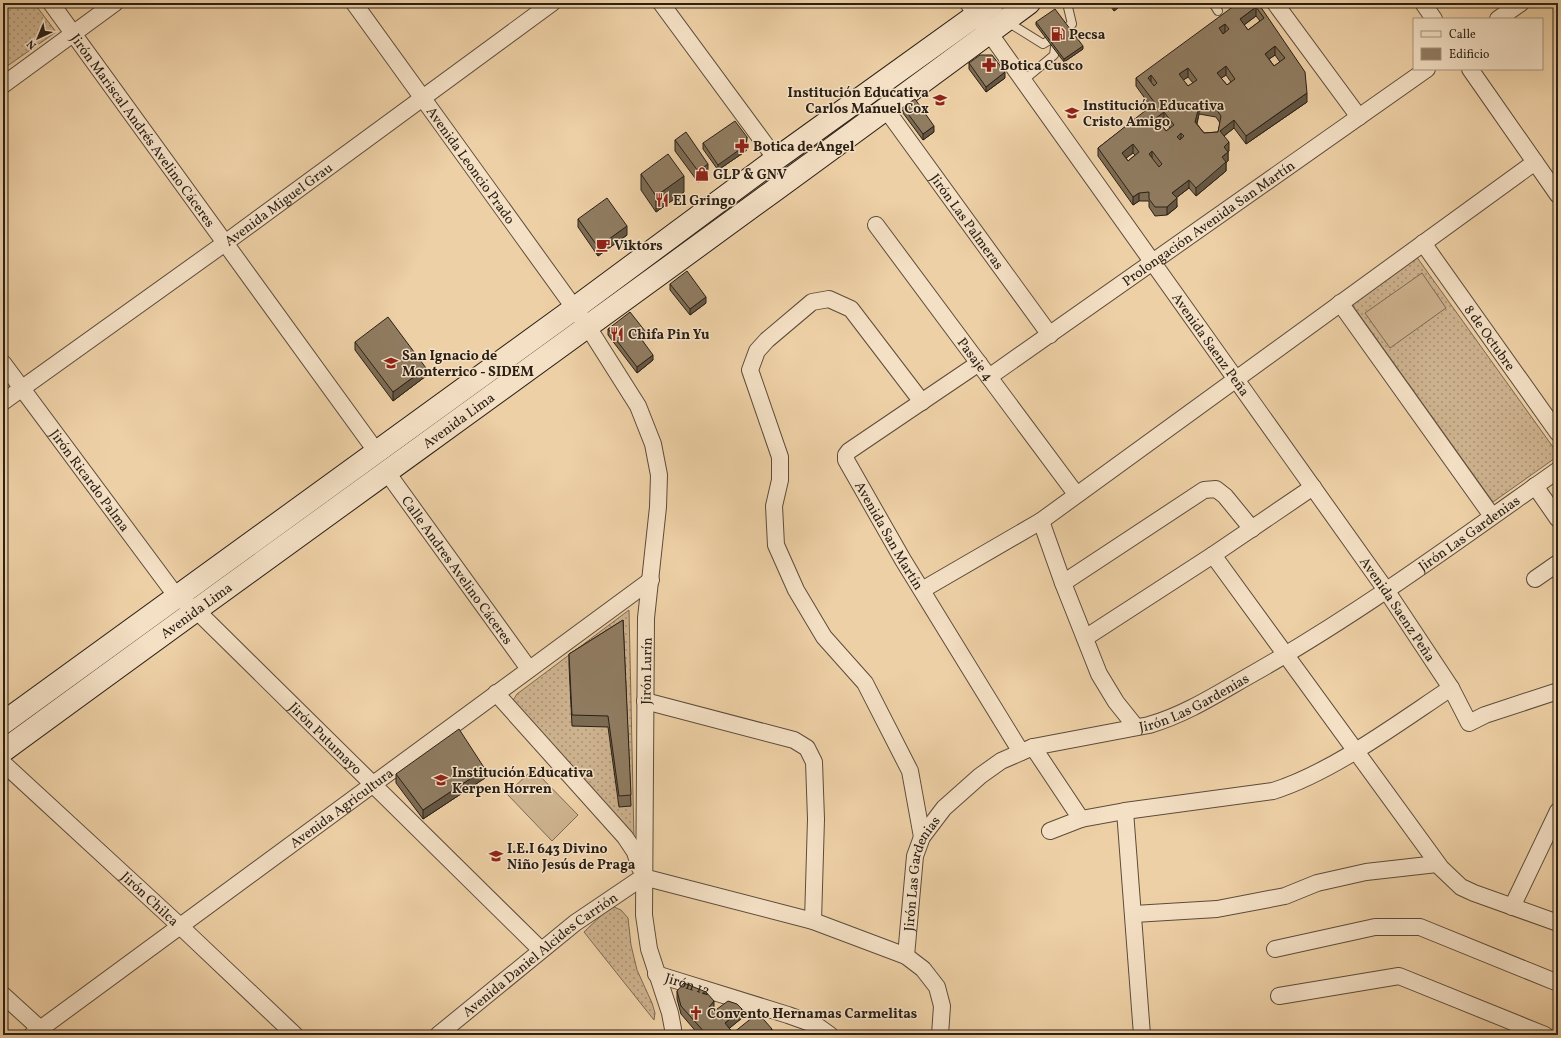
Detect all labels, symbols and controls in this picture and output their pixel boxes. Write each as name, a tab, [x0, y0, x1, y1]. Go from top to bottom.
north arrow	[18, 18, 58, 58]
legend	[1413, 18, 1543, 70]
fuel station icon: Pecsa	[1050, 26, 1066, 42]
place label: Pecsa	[1069, 26, 1106, 45]
text: Calle	[1449, 27, 1476, 43]
street label: Jirón Mariscal Andrés Avelino Cáceres	[65, 30, 219, 232]
text: N	[24, 36, 40, 52]
text: Edificio	[1449, 47, 1489, 63]
pharmacy icon: Botica Cusco	[981, 57, 997, 73]
place label: Botica Cusco	[1000, 57, 1083, 76]
place label: Institución Educativa Carlos Manuel Cox	[788, 84, 929, 119]
school or university icon: Institución Educativa Carlos Manuel Cox	[932, 92, 948, 108]
place label: Institución Educativa Cristo Amigo	[1083, 97, 1225, 132]
street label: Avenida Leoncio Prado	[421, 103, 519, 229]
school or university icon: Institución Educativa Cristo Amigo	[1064, 105, 1080, 121]
pharmacy icon: Botica de Angel	[734, 138, 750, 154]
place label: Botica de Angel	[753, 138, 855, 157]
street label: Prolongación Avenida San Martín	[1119, 157, 1299, 291]
street label: Avenida Miguel Grau	[221, 159, 337, 251]
shop icon: GLP & GNV	[694, 166, 710, 182]
place label: GLP & GNV	[713, 166, 787, 185]
street label: Jirón Las Palmeras	[925, 170, 1007, 274]
restaurant icon: El Gringo	[654, 192, 670, 208]
place label: El Gringo	[673, 192, 736, 211]
cafe icon: Viktors	[595, 237, 611, 253]
place label: Viktors	[614, 237, 663, 256]
street label: Avenida Saenz Peña	[1167, 290, 1253, 401]
street label: 8 de Octubre	[1459, 302, 1519, 376]
restaurant icon: Chifa Pin Yu	[609, 326, 625, 342]
place label: Chifa Pin Yu	[628, 326, 710, 345]
street label: Pasaje 4	[952, 334, 997, 386]
place label: San Ignacio de Monterrico - SIDEM	[402, 347, 534, 382]
school or university icon: San Ignacio de Monterrico - SIDEM	[383, 355, 399, 371]
street label: Avenida Lima	[419, 389, 499, 454]
street label: Jirón Ricardo Palma	[45, 426, 133, 536]
street label: Avenida San Martín	[849, 478, 927, 594]
street label: Jirón Las Gardenias	[1415, 492, 1524, 577]
street label: Calle Andres Avelino Cáceres	[396, 493, 516, 649]
street label: Avenida Saenz Peña	[1354, 554, 1439, 666]
street label: Avenida Lima	[157, 579, 237, 644]
street label: Jirón Lurín	[637, 637, 658, 705]
street label: Jirón Las Gardenias	[1138, 670, 1253, 738]
street label: Jirón Putumayo	[284, 699, 366, 780]
street label: Avenida Agricultura	[287, 764, 398, 853]
place label: Institución Educativa Kerpen Horren	[452, 764, 594, 799]
school or university icon: Institución Educativa Kerpen Horren	[433, 772, 449, 788]
street label: Jirón Las Gardenias	[900, 813, 946, 932]
place label: I.E.I 643 Divino Niño Jesús de Praga	[507, 840, 636, 875]
school or university icon: I.E.I 643 Divino Niño Jesús de Praga	[488, 848, 504, 864]
street label: Jirón Chilca	[116, 868, 182, 931]
street label: Avenida Daniel Alcides Carrión	[459, 889, 622, 1022]
street label: Jirón 12	[662, 969, 712, 1001]
church icon: Convento Hernamas Carmelitas	[688, 1005, 704, 1021]
place label: Convento Hernamas Carmelitas	[707, 1005, 917, 1024]

